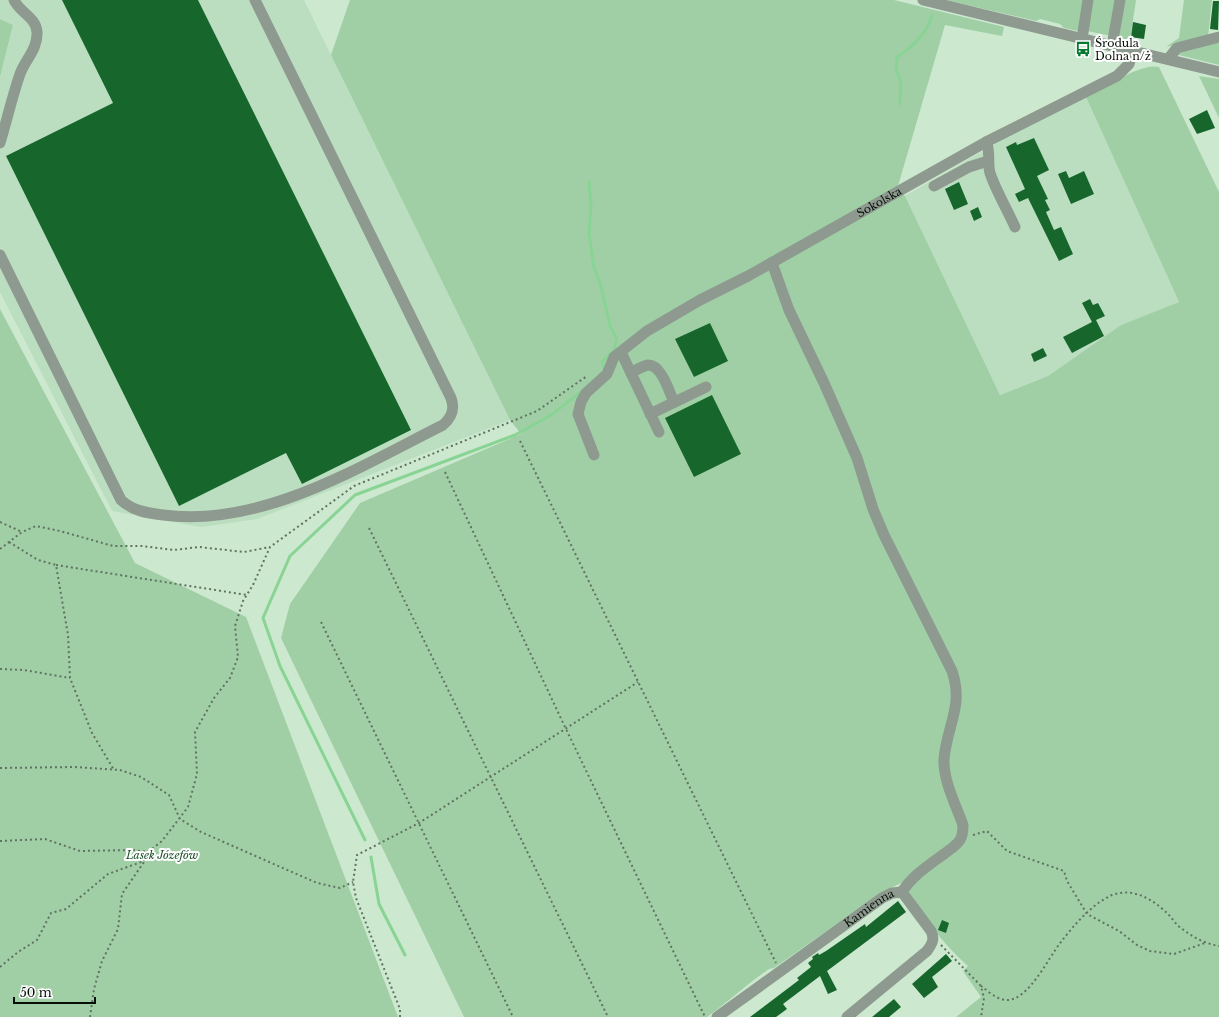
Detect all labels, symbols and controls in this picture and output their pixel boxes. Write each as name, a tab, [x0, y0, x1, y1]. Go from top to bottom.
place label: Środula Dolna n/ż	[1095, 36, 1151, 63]
bus stop icon: Środula Dolna n/ż	[1074, 40, 1092, 58]
street label: Sokolska	[854, 183, 905, 220]
park label: Lasek Józefów	[125, 848, 198, 862]
street label: Kamienna	[841, 886, 897, 930]
scale bar	[14, 979, 95, 1005]
text: 50 m	[20, 985, 52, 1000]

